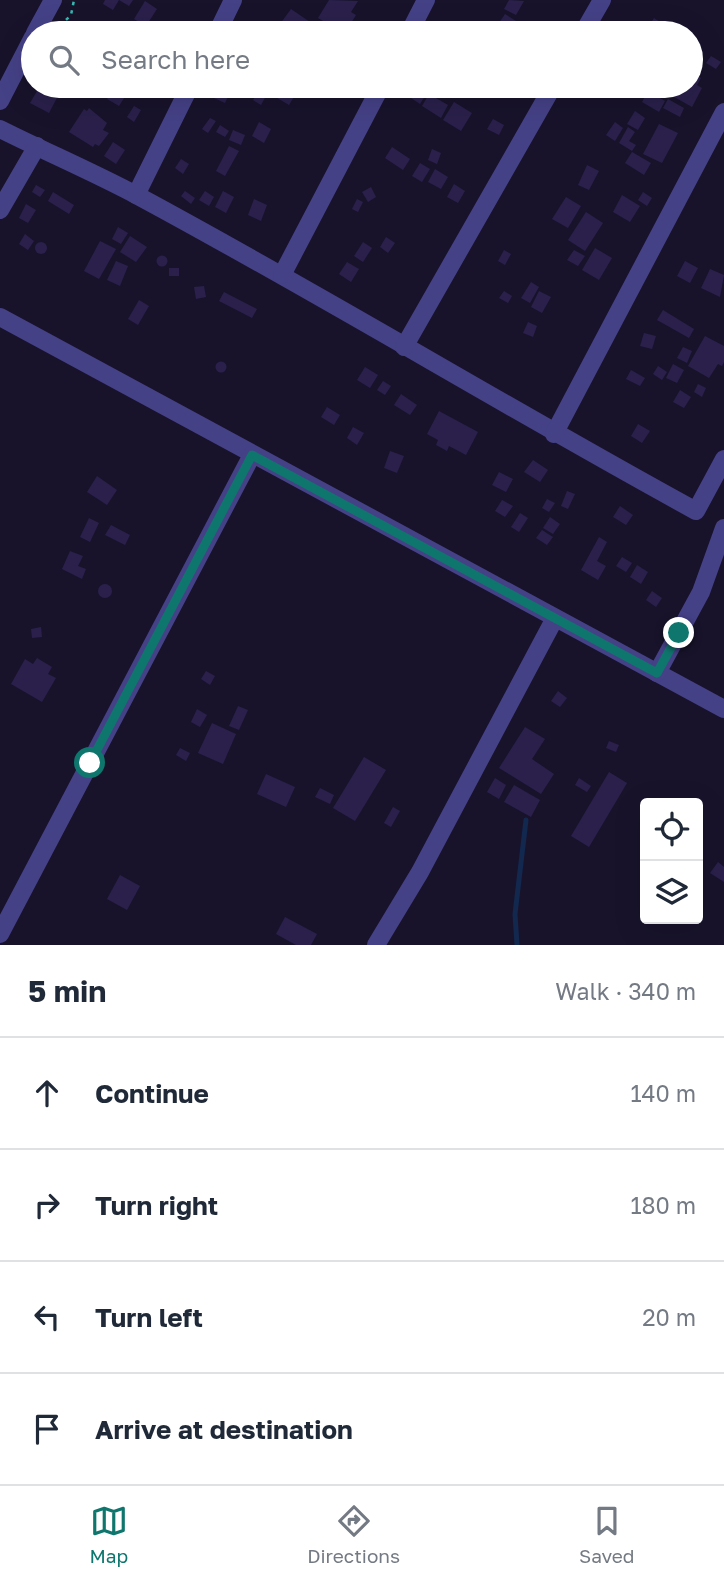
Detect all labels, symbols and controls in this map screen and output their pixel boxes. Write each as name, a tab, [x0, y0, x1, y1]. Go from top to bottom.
search box	[21, 21, 703, 98]
icon: search	[45, 41, 83, 79]
text: Search here	[101, 44, 250, 75]
route end	[663, 617, 694, 648]
route start	[74, 747, 105, 778]
map controls	[640, 798, 703, 924]
button: locate	[640, 798, 703, 861]
button: layers	[640, 861, 703, 924]
text: 5 min	[28, 973, 106, 1009]
text: Walk · 340 m	[555, 977, 696, 1005]
icon: ahead	[28, 1074, 66, 1112]
text: Continue	[95, 1078, 209, 1109]
text: 140 m	[630, 1079, 696, 1107]
icon: right	[28, 1186, 66, 1224]
text: Turn right	[95, 1190, 218, 1221]
text: 180 m	[630, 1191, 696, 1219]
icon: left	[28, 1298, 66, 1336]
text: Turn left	[95, 1302, 203, 1333]
text: 20 m	[642, 1303, 696, 1331]
icon: arrive	[28, 1410, 66, 1448]
text: Arrive at destination	[95, 1414, 353, 1445]
tab: Map	[89, 1502, 128, 1567]
tab: Directions	[307, 1502, 400, 1567]
tab: Saved	[579, 1502, 635, 1567]

